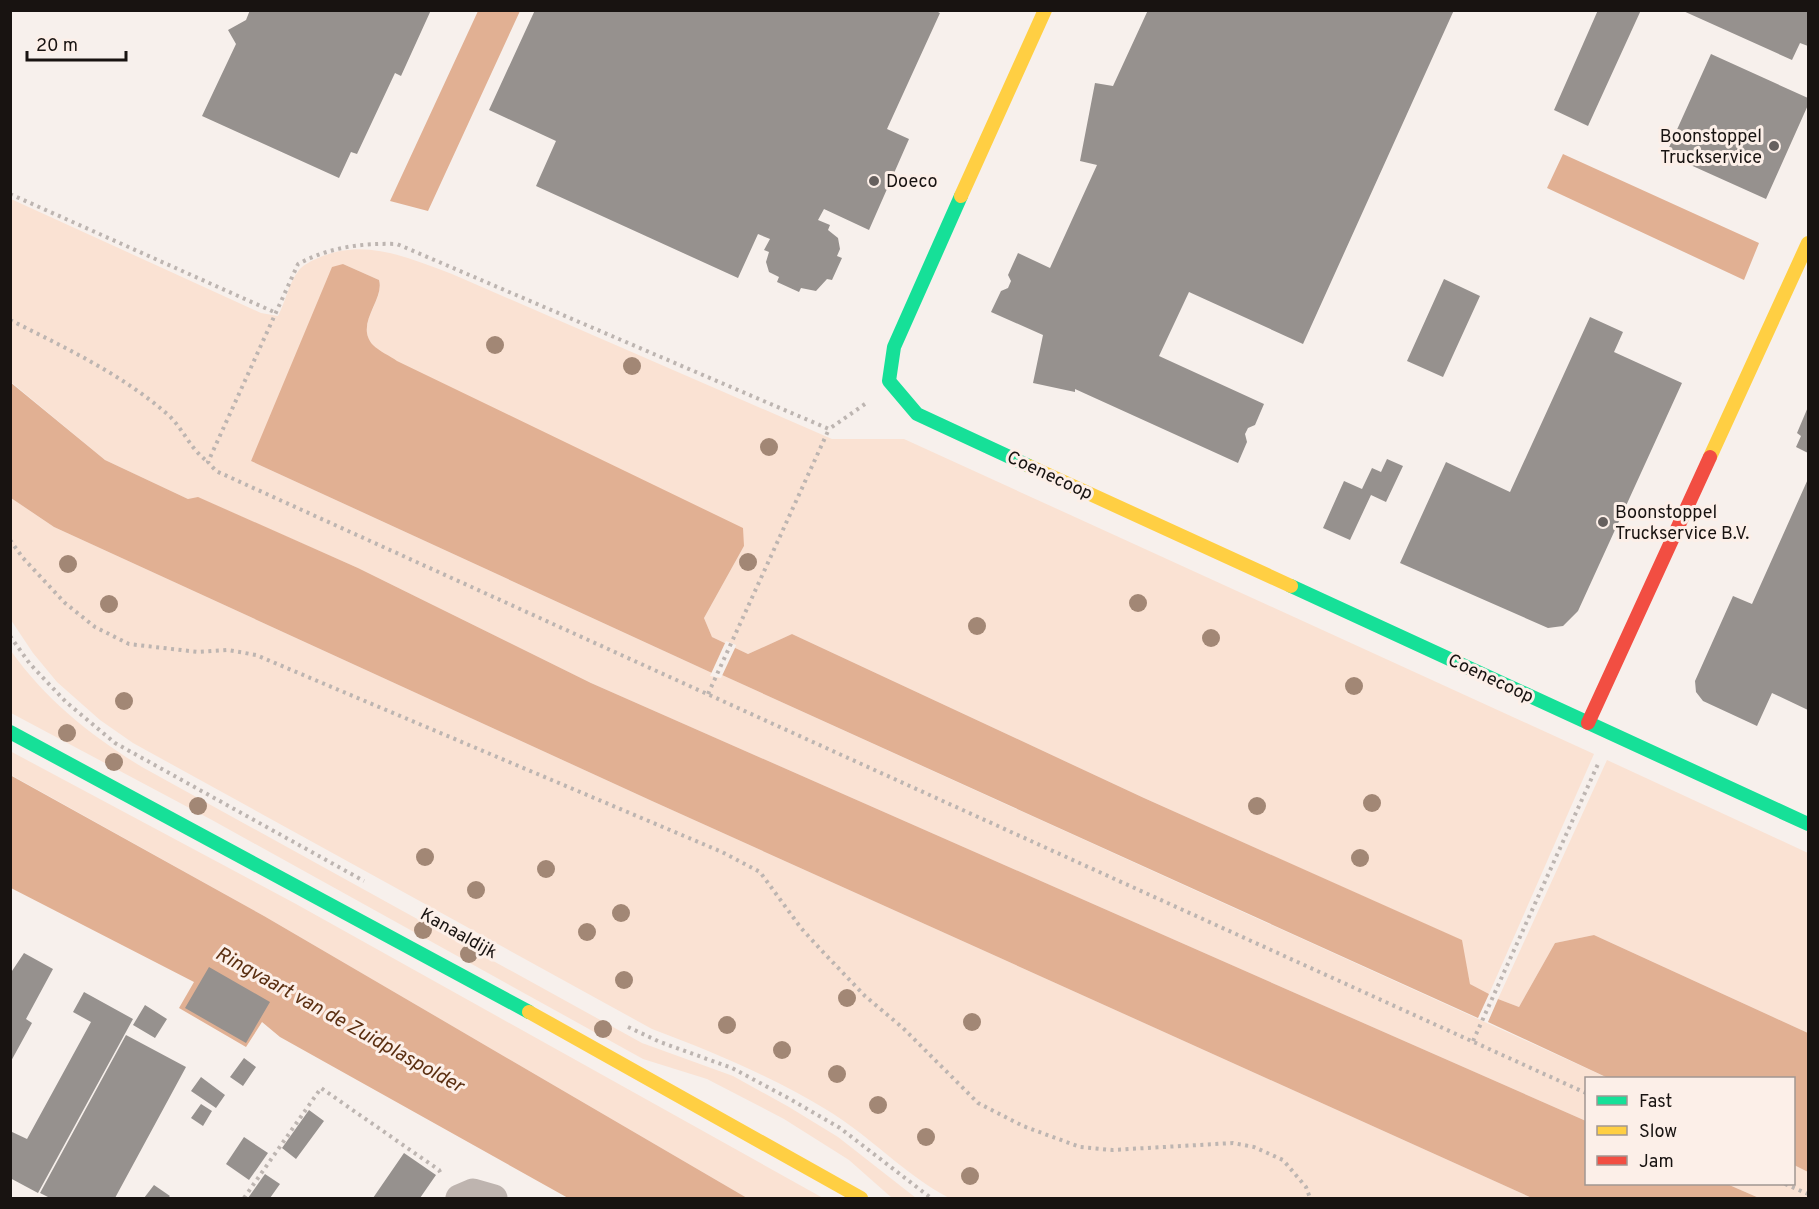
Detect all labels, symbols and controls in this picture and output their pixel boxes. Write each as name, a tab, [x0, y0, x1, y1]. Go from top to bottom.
scale bar	[27, 24, 126, 62]
text: 20 m	[36, 35, 78, 58]
place label: Boonstoppel Truckservice	[1660, 126, 1762, 170]
marker: Boonstoppel Truckservice	[1767, 139, 1781, 153]
place label: Doeco	[886, 171, 938, 194]
marker: Doeco	[867, 174, 881, 188]
street label: Coenecoop	[1003, 447, 1096, 506]
place label: Boonstoppel Truckservice B.V.	[1615, 502, 1749, 546]
marker: Boonstoppel Truckservice B.V.	[1596, 515, 1610, 529]
street label: Coenecoop	[1444, 650, 1537, 709]
street label: Kanaaldijk	[416, 904, 501, 965]
water label: Ringvaart van de Zuidplaspolder	[210, 941, 469, 1101]
legend	[1585, 1077, 1795, 1185]
text: Fast	[1639, 1091, 1672, 1114]
text: Slow	[1639, 1121, 1677, 1144]
text: Jam	[1639, 1151, 1674, 1174]

